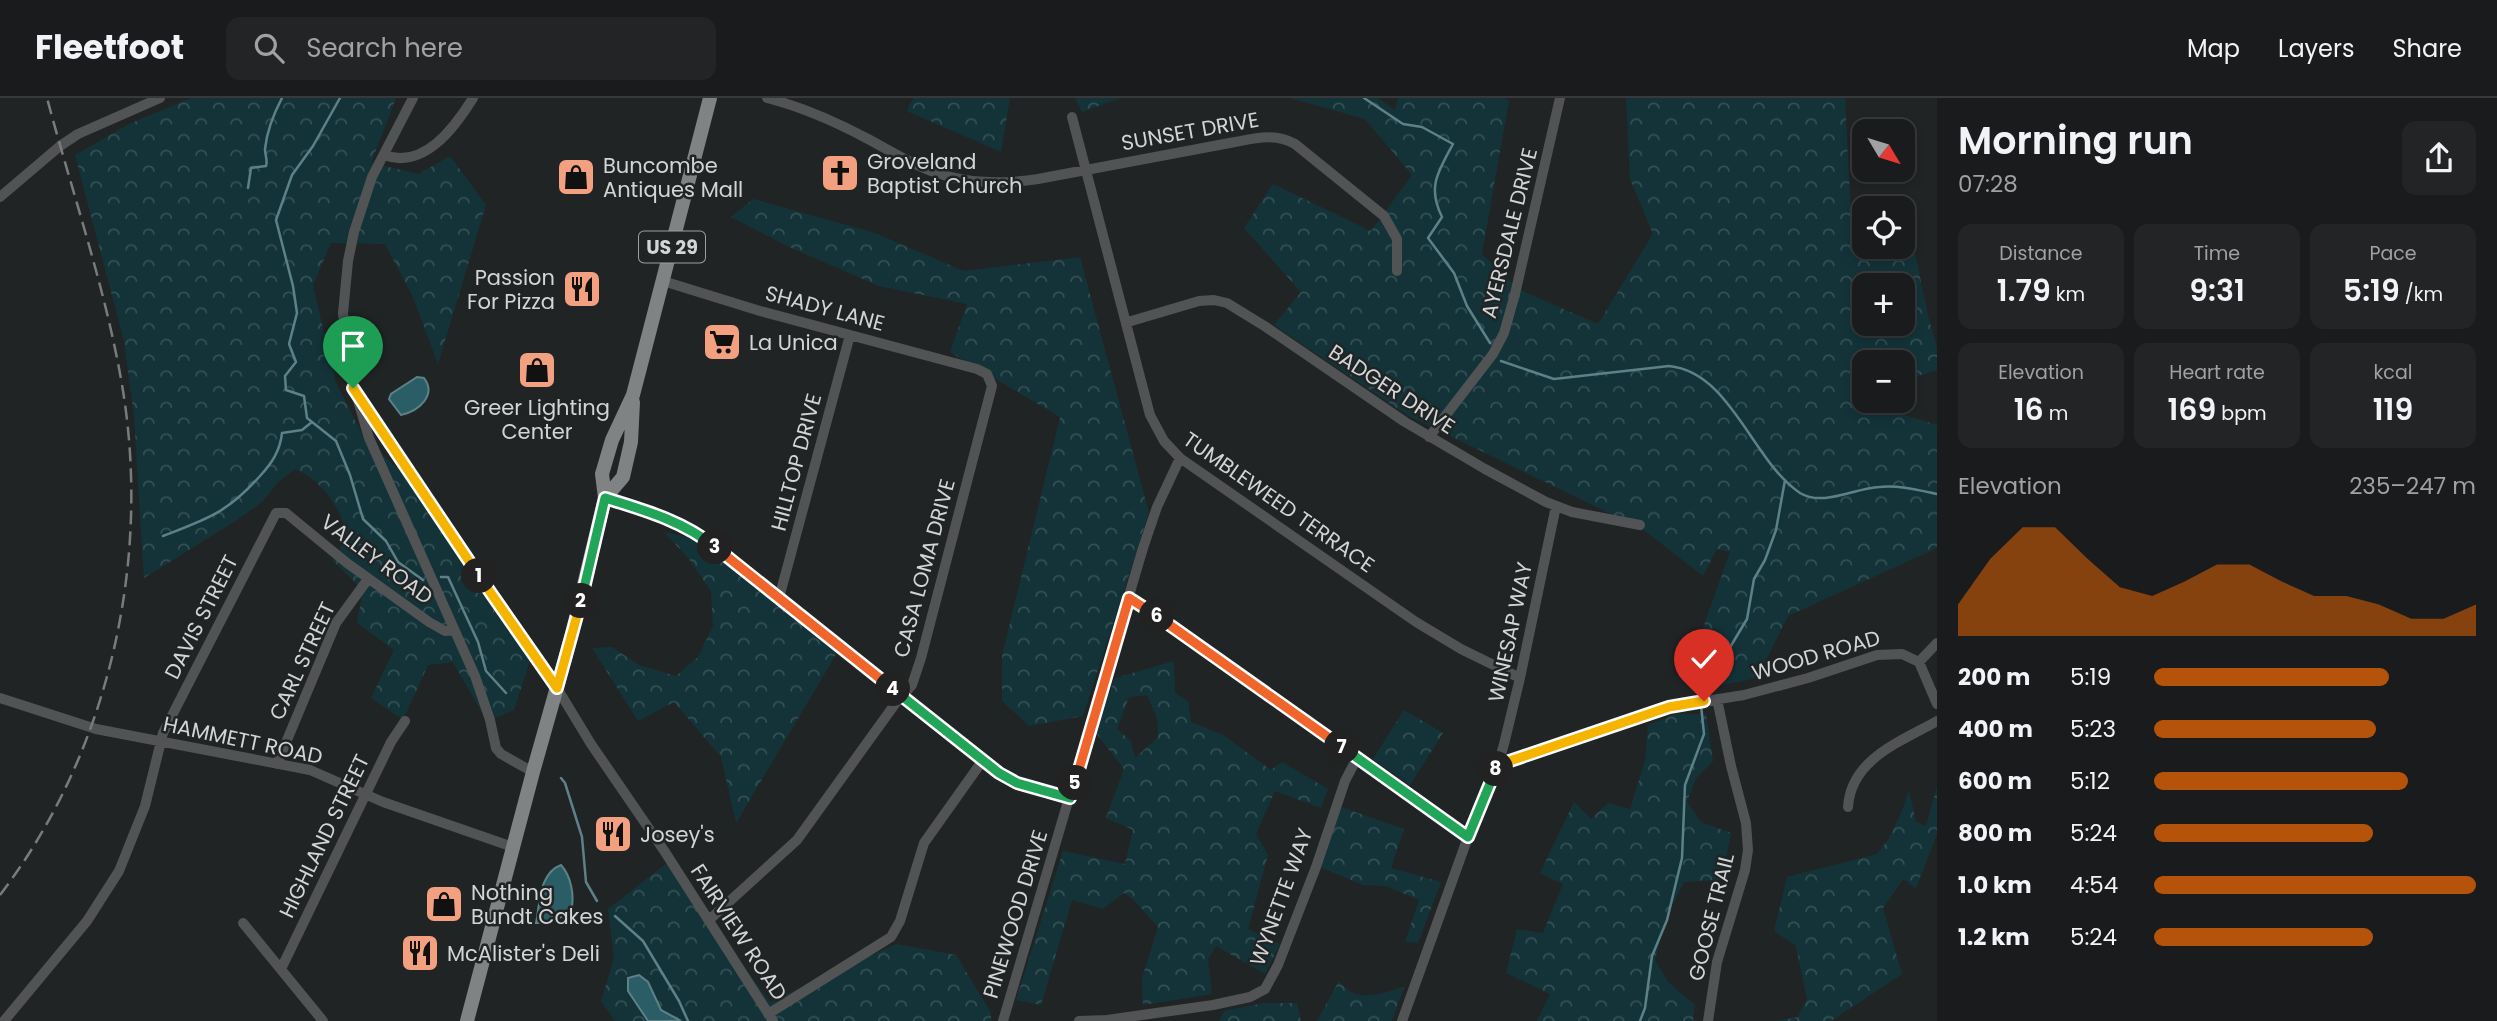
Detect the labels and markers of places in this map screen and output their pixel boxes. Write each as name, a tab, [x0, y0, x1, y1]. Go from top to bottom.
place label: Groveland Baptist Church	[867, 147, 1022, 200]
place label: Buncombe Antiques Mall	[603, 151, 743, 204]
church icon: Groveland Baptist Church	[819, 152, 861, 194]
shop icon: Buncombe Antiques Mall	[555, 156, 597, 198]
place label: Passion For Pizza	[467, 263, 555, 316]
restaurant icon: Passion For Pizza	[561, 268, 603, 310]
pin	[323, 316, 383, 388]
supermarket icon: La Unica	[701, 321, 743, 363]
place label: La Unica	[749, 328, 838, 357]
shop icon: Greer Lighting Center	[516, 349, 558, 391]
place label: Greer Lighting Center	[464, 393, 610, 446]
pin: 3	[698, 530, 732, 564]
pin: 1	[462, 559, 496, 594]
pin: 2	[564, 584, 598, 618]
pin: 6	[1140, 598, 1174, 634]
pin	[1674, 629, 1734, 701]
pin: 4	[876, 672, 910, 706]
pin: 7	[1324, 730, 1360, 764]
pin: 8	[1478, 752, 1514, 786]
pin: 5	[1058, 766, 1092, 800]
restaurant icon: Josey's	[592, 813, 634, 855]
place label: Josey's	[640, 820, 715, 849]
place label: Nothing Bundt Cakes	[471, 878, 603, 931]
shop icon: Nothing Bundt Cakes	[423, 883, 465, 925]
restaurant icon: McAlister's Deli	[399, 932, 441, 974]
place label: McAlister's Deli	[447, 939, 600, 968]

